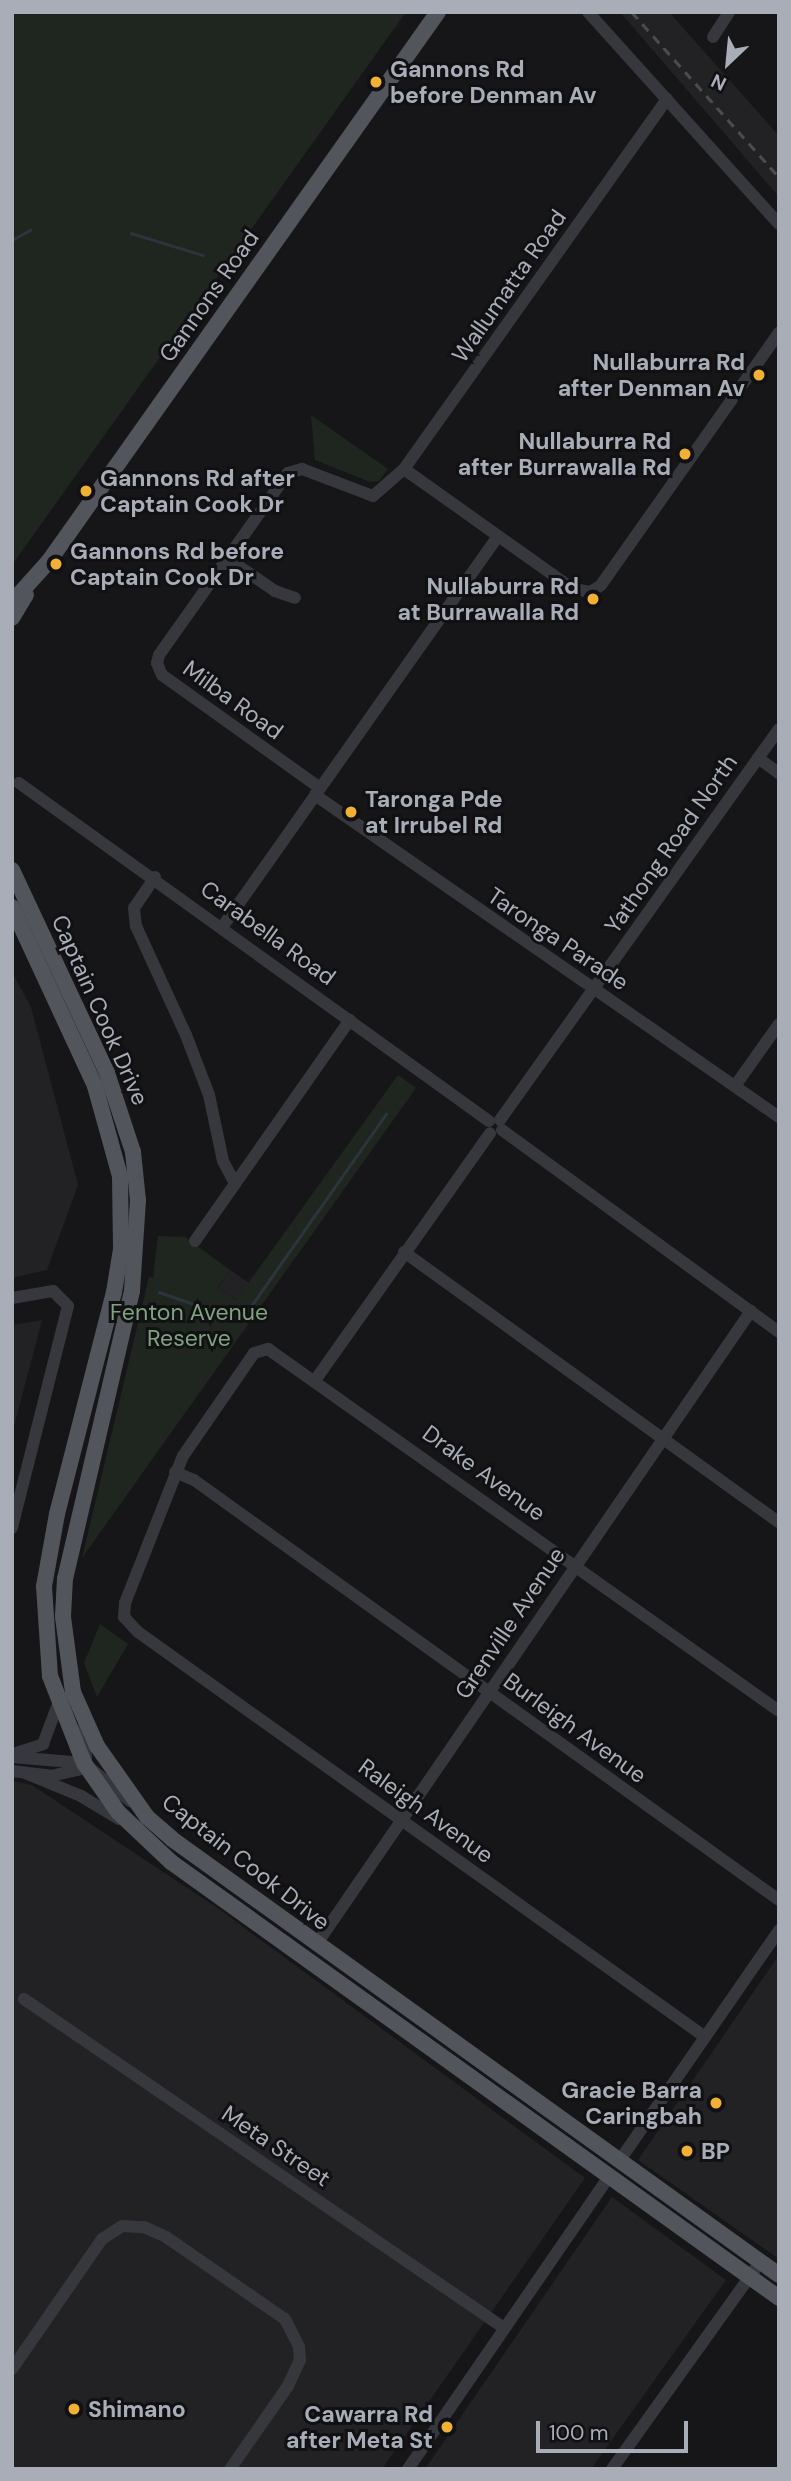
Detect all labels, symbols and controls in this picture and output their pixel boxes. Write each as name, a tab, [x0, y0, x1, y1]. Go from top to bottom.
north arrow	[693, 28, 763, 98]
place label: Gannons Rd before Denman Av	[390, 55, 597, 109]
text: N	[707, 68, 730, 97]
marker: Gannons Rd before Denman Av	[368, 74, 384, 90]
street label: Wallumatta Road	[446, 204, 572, 368]
street label: Gannons Road	[153, 225, 265, 367]
place label: Nullaburra Rd after Denman Av	[558, 348, 745, 402]
marker: Nullaburra Rd after Denman Av	[751, 367, 767, 383]
place label: Nullaburra Rd after Burrawalla Rd	[458, 427, 671, 481]
marker: Nullaburra Rd after Burrawalla Rd	[677, 446, 693, 462]
place label: Gannons Rd after Captain Cook Dr	[100, 464, 295, 518]
marker: Gannons Rd after Captain Cook Dr	[78, 483, 94, 499]
place label: Gannons Rd before Captain Cook Dr	[70, 537, 284, 591]
marker: Gannons Rd before Captain Cook Dr	[48, 556, 64, 572]
place label: Nullaburra Rd at Burrawalla Rd	[397, 572, 579, 626]
marker: Nullaburra Rd at Burrawalla Rd	[585, 591, 601, 607]
street label: Milba Road	[178, 655, 288, 745]
street label: Yathong Road North	[599, 749, 743, 939]
place label: Taronga Pde at Irrubel Rd	[365, 785, 503, 839]
marker: Taronga Pde at Irrubel Rd	[343, 804, 359, 820]
street label: Carabella Road	[195, 875, 341, 991]
street label: Taronga Parade	[482, 882, 634, 996]
street label: Captain Cook Drive	[46, 911, 154, 1109]
park label: Fenton Avenue Reserve	[110, 1298, 268, 1352]
street label: Drake Avenue	[417, 1419, 551, 1527]
street label: Grenville Avenue	[449, 1542, 571, 1704]
street label: Burleigh Avenue	[498, 1667, 652, 1789]
street label: Raleigh Avenue	[353, 1753, 499, 1869]
street label: Captain Cook Drive	[157, 1788, 335, 1936]
place label: Gracie Barra Caringbah	[561, 2076, 702, 2130]
marker: Gracie Barra Caringbah	[708, 2095, 724, 2111]
street label: Meta Street	[217, 2100, 335, 2192]
place label: BP	[701, 2137, 730, 2165]
marker: BP	[679, 2143, 695, 2159]
place label: Shimano	[88, 2395, 186, 2423]
place label: Cawarra Rd after Meta St	[286, 2400, 433, 2454]
marker: Shimano	[66, 2401, 82, 2417]
scale bar	[539, 2408, 691, 2452]
marker: Cawarra Rd after Meta St	[439, 2419, 455, 2435]
text: 100 m	[549, 2419, 609, 2447]

